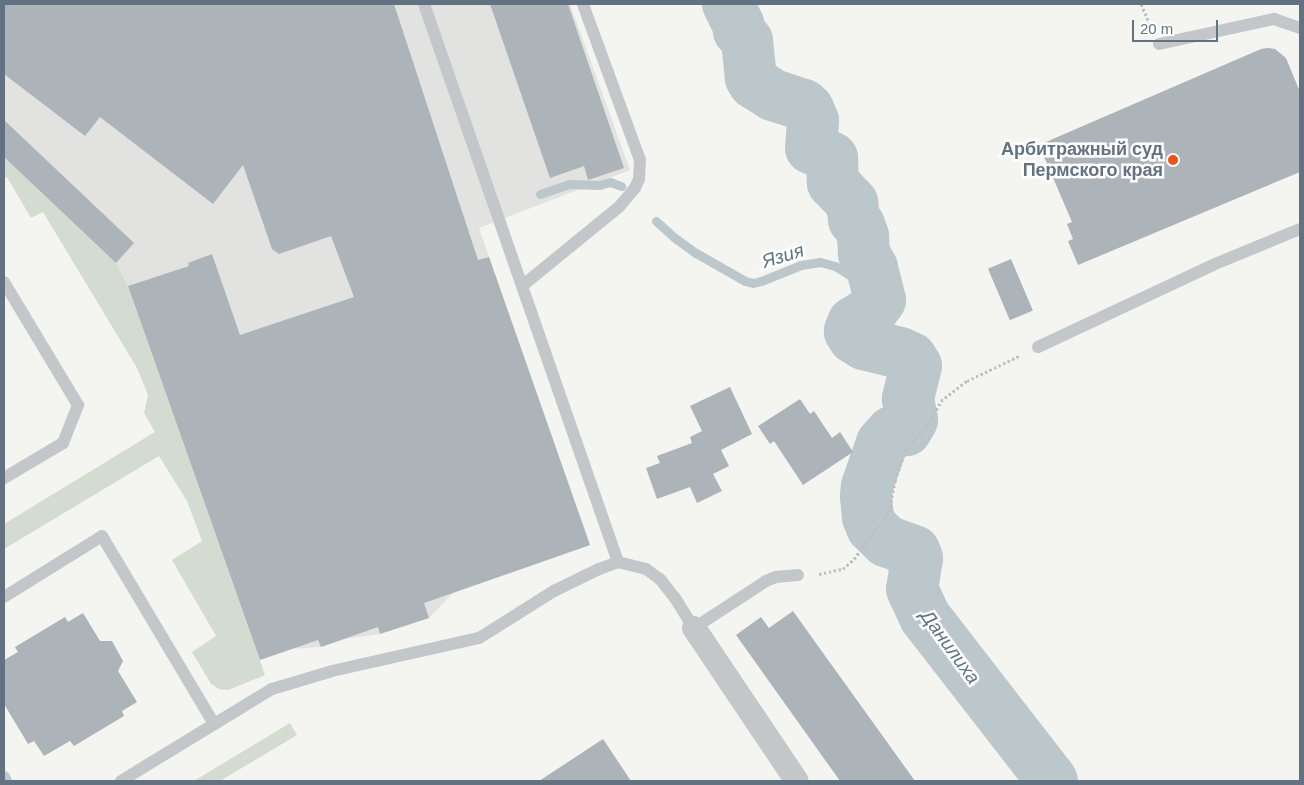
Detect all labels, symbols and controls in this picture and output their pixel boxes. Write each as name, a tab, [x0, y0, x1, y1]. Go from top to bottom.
scale bar	[1134, 10, 1220, 42]
text: 20 m	[1140, 20, 1173, 37]
place label: Арбитражный суд Пермского края	[1001, 139, 1163, 182]
marker: Арбитражный суд Пермского края	[1167, 154, 1179, 166]
water label: Язия	[759, 239, 807, 273]
water label: Данилиха	[915, 605, 985, 689]

